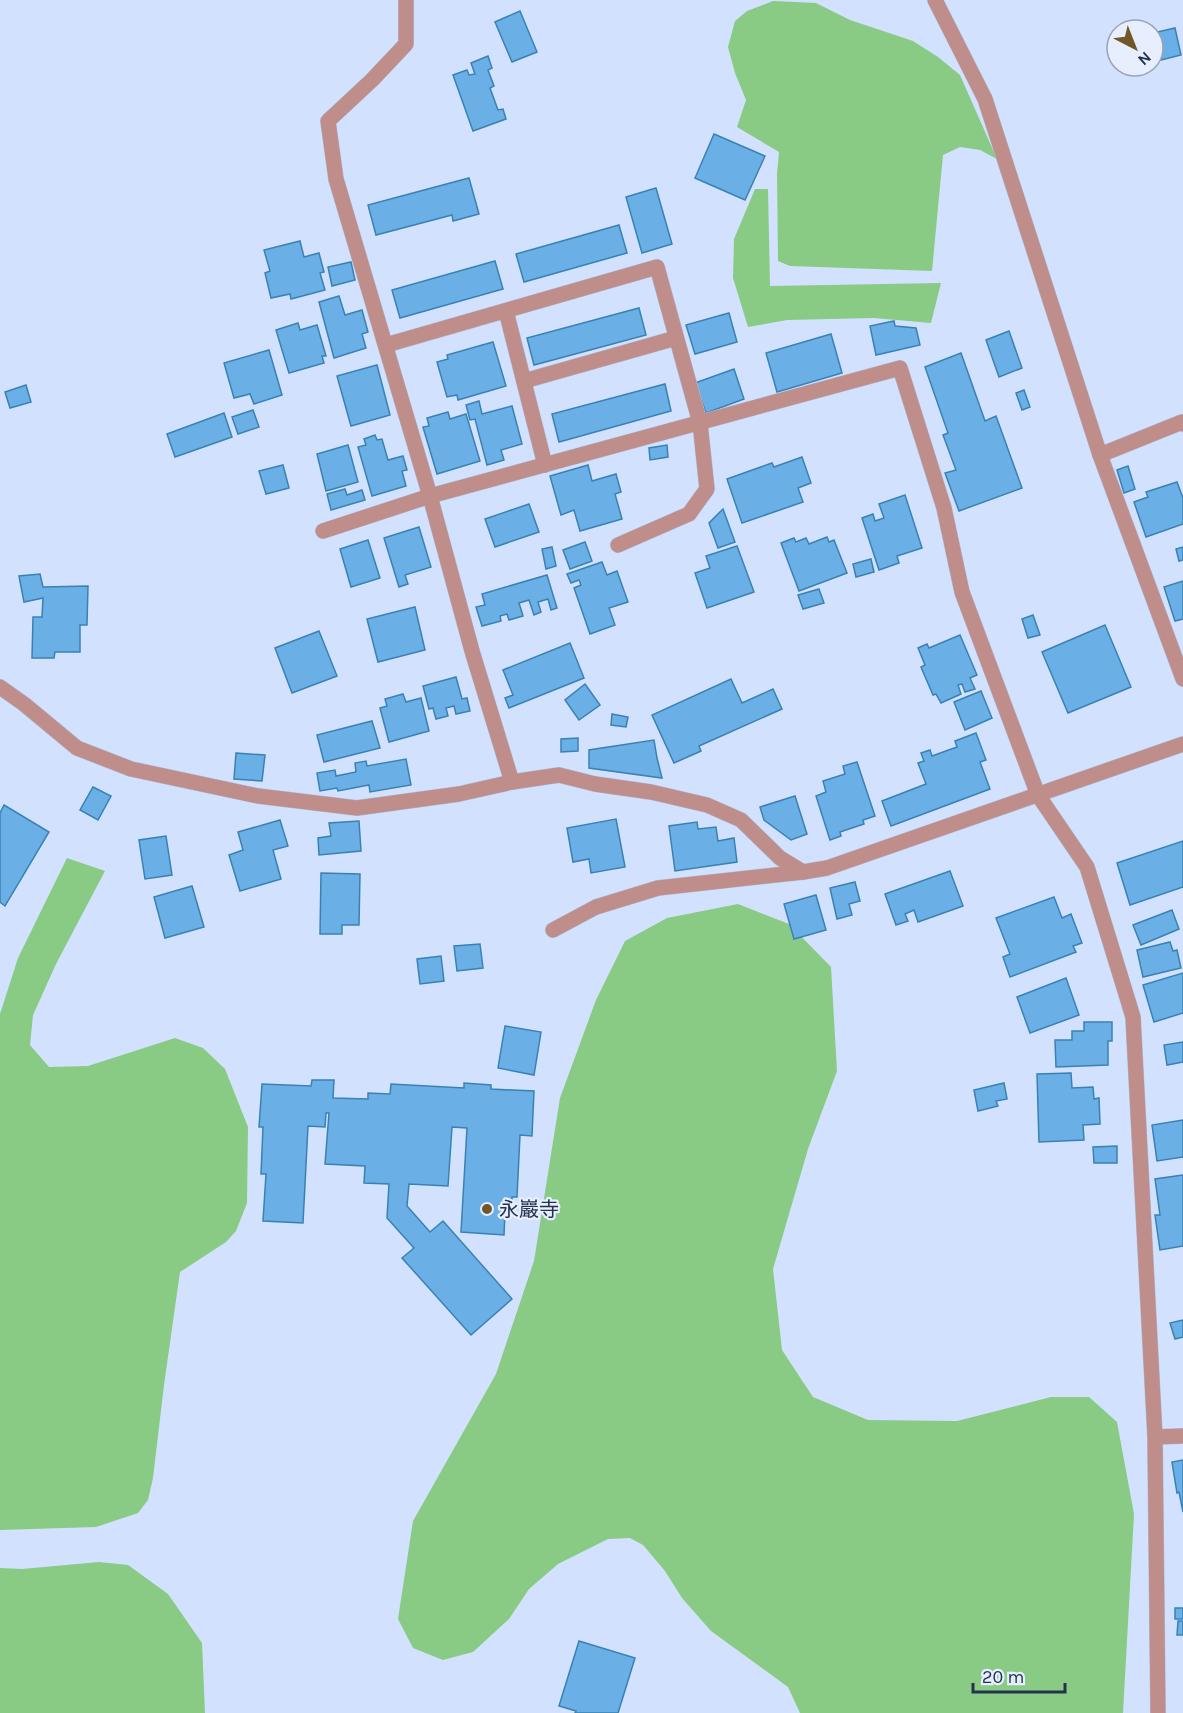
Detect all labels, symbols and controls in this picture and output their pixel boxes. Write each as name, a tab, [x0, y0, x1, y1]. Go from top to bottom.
north arrow	[1105, 18, 1165, 78]
text: N	[1134, 48, 1155, 70]
place label: 永巖寺	[499, 1198, 559, 1221]
marker: 永巖寺	[480, 1202, 494, 1216]
scale bar	[973, 1656, 1064, 1694]
text: 20 m	[982, 1666, 1024, 1688]

